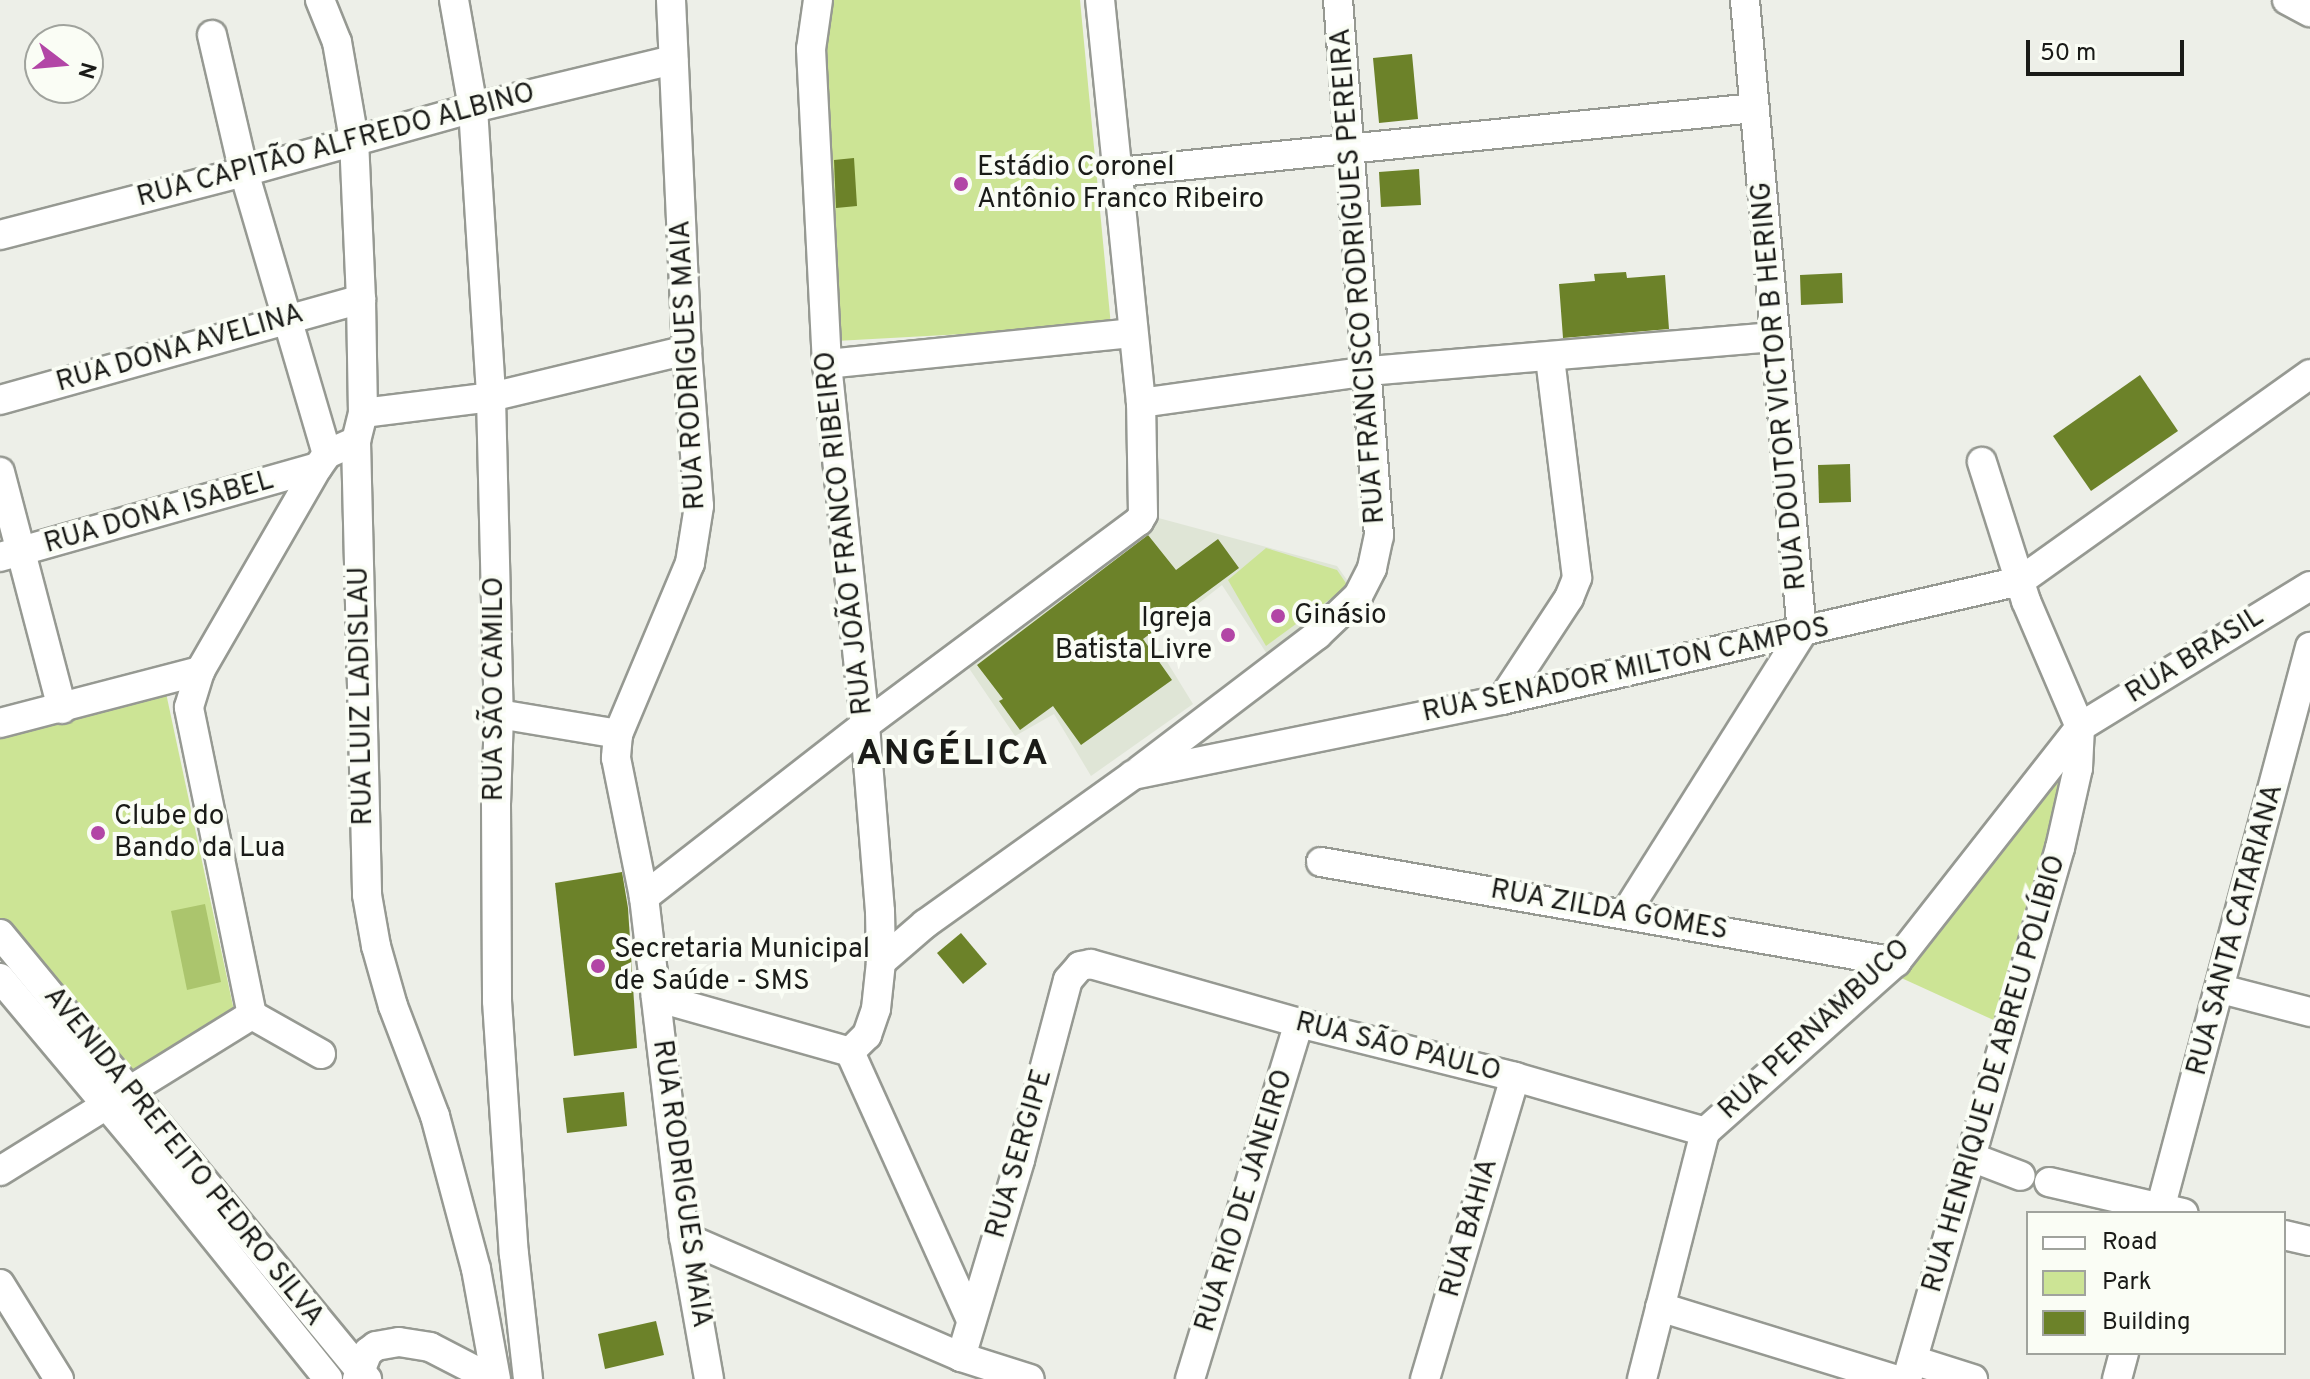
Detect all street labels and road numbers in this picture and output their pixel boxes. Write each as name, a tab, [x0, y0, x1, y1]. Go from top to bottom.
street label: RUA FRANCISCO RODRIGUES PEREIRA	[1325, 26, 1393, 526]
street label: RUA CAPITÃO ALFREDO ALBINO	[132, 76, 540, 216]
street label: RUA DOUTOR VICTOR B HERING	[1745, 179, 1815, 593]
street label: RUA RODRIGUES MAIA	[665, 218, 713, 512]
street label: RUA DONA AVELINA	[51, 297, 309, 401]
street label: RUA JOÃO FRANCO RIBEIRO	[809, 349, 881, 717]
street label: RUA DONA ISABEL	[39, 464, 279, 562]
street label: RUA LUIZ LADISLAU	[343, 566, 381, 826]
street label: RUA SÃO CAMILO	[478, 576, 512, 802]
street label: RUA BRASIL	[2120, 600, 2270, 712]
street label: RUA SENADOR MILTON CAMPOS	[1419, 611, 1833, 731]
street label: RUA SANTA CATARIANA	[2181, 780, 2291, 1080]
street label: RUA HENRIQUE DE ABREU POLÍBIO	[1916, 850, 2074, 1298]
street label: RUA ZILDA GOMES	[1487, 873, 1731, 949]
street label: RUA PERNAMBUCO	[1712, 932, 1918, 1128]
street label: AVENIDA PREFEITO PEDRO SILVA	[35, 980, 331, 1334]
street label: RUA SÃO PAULO	[1291, 1006, 1505, 1090]
street label: RUA RODRIGUES MAIA	[644, 1037, 718, 1331]
street label: RUA SERGIPE	[980, 1065, 1060, 1243]
street label: RUA RIO DE JANEIRO	[1189, 1065, 1301, 1337]
street label: RUA BAHIA	[1434, 1154, 1506, 1302]

